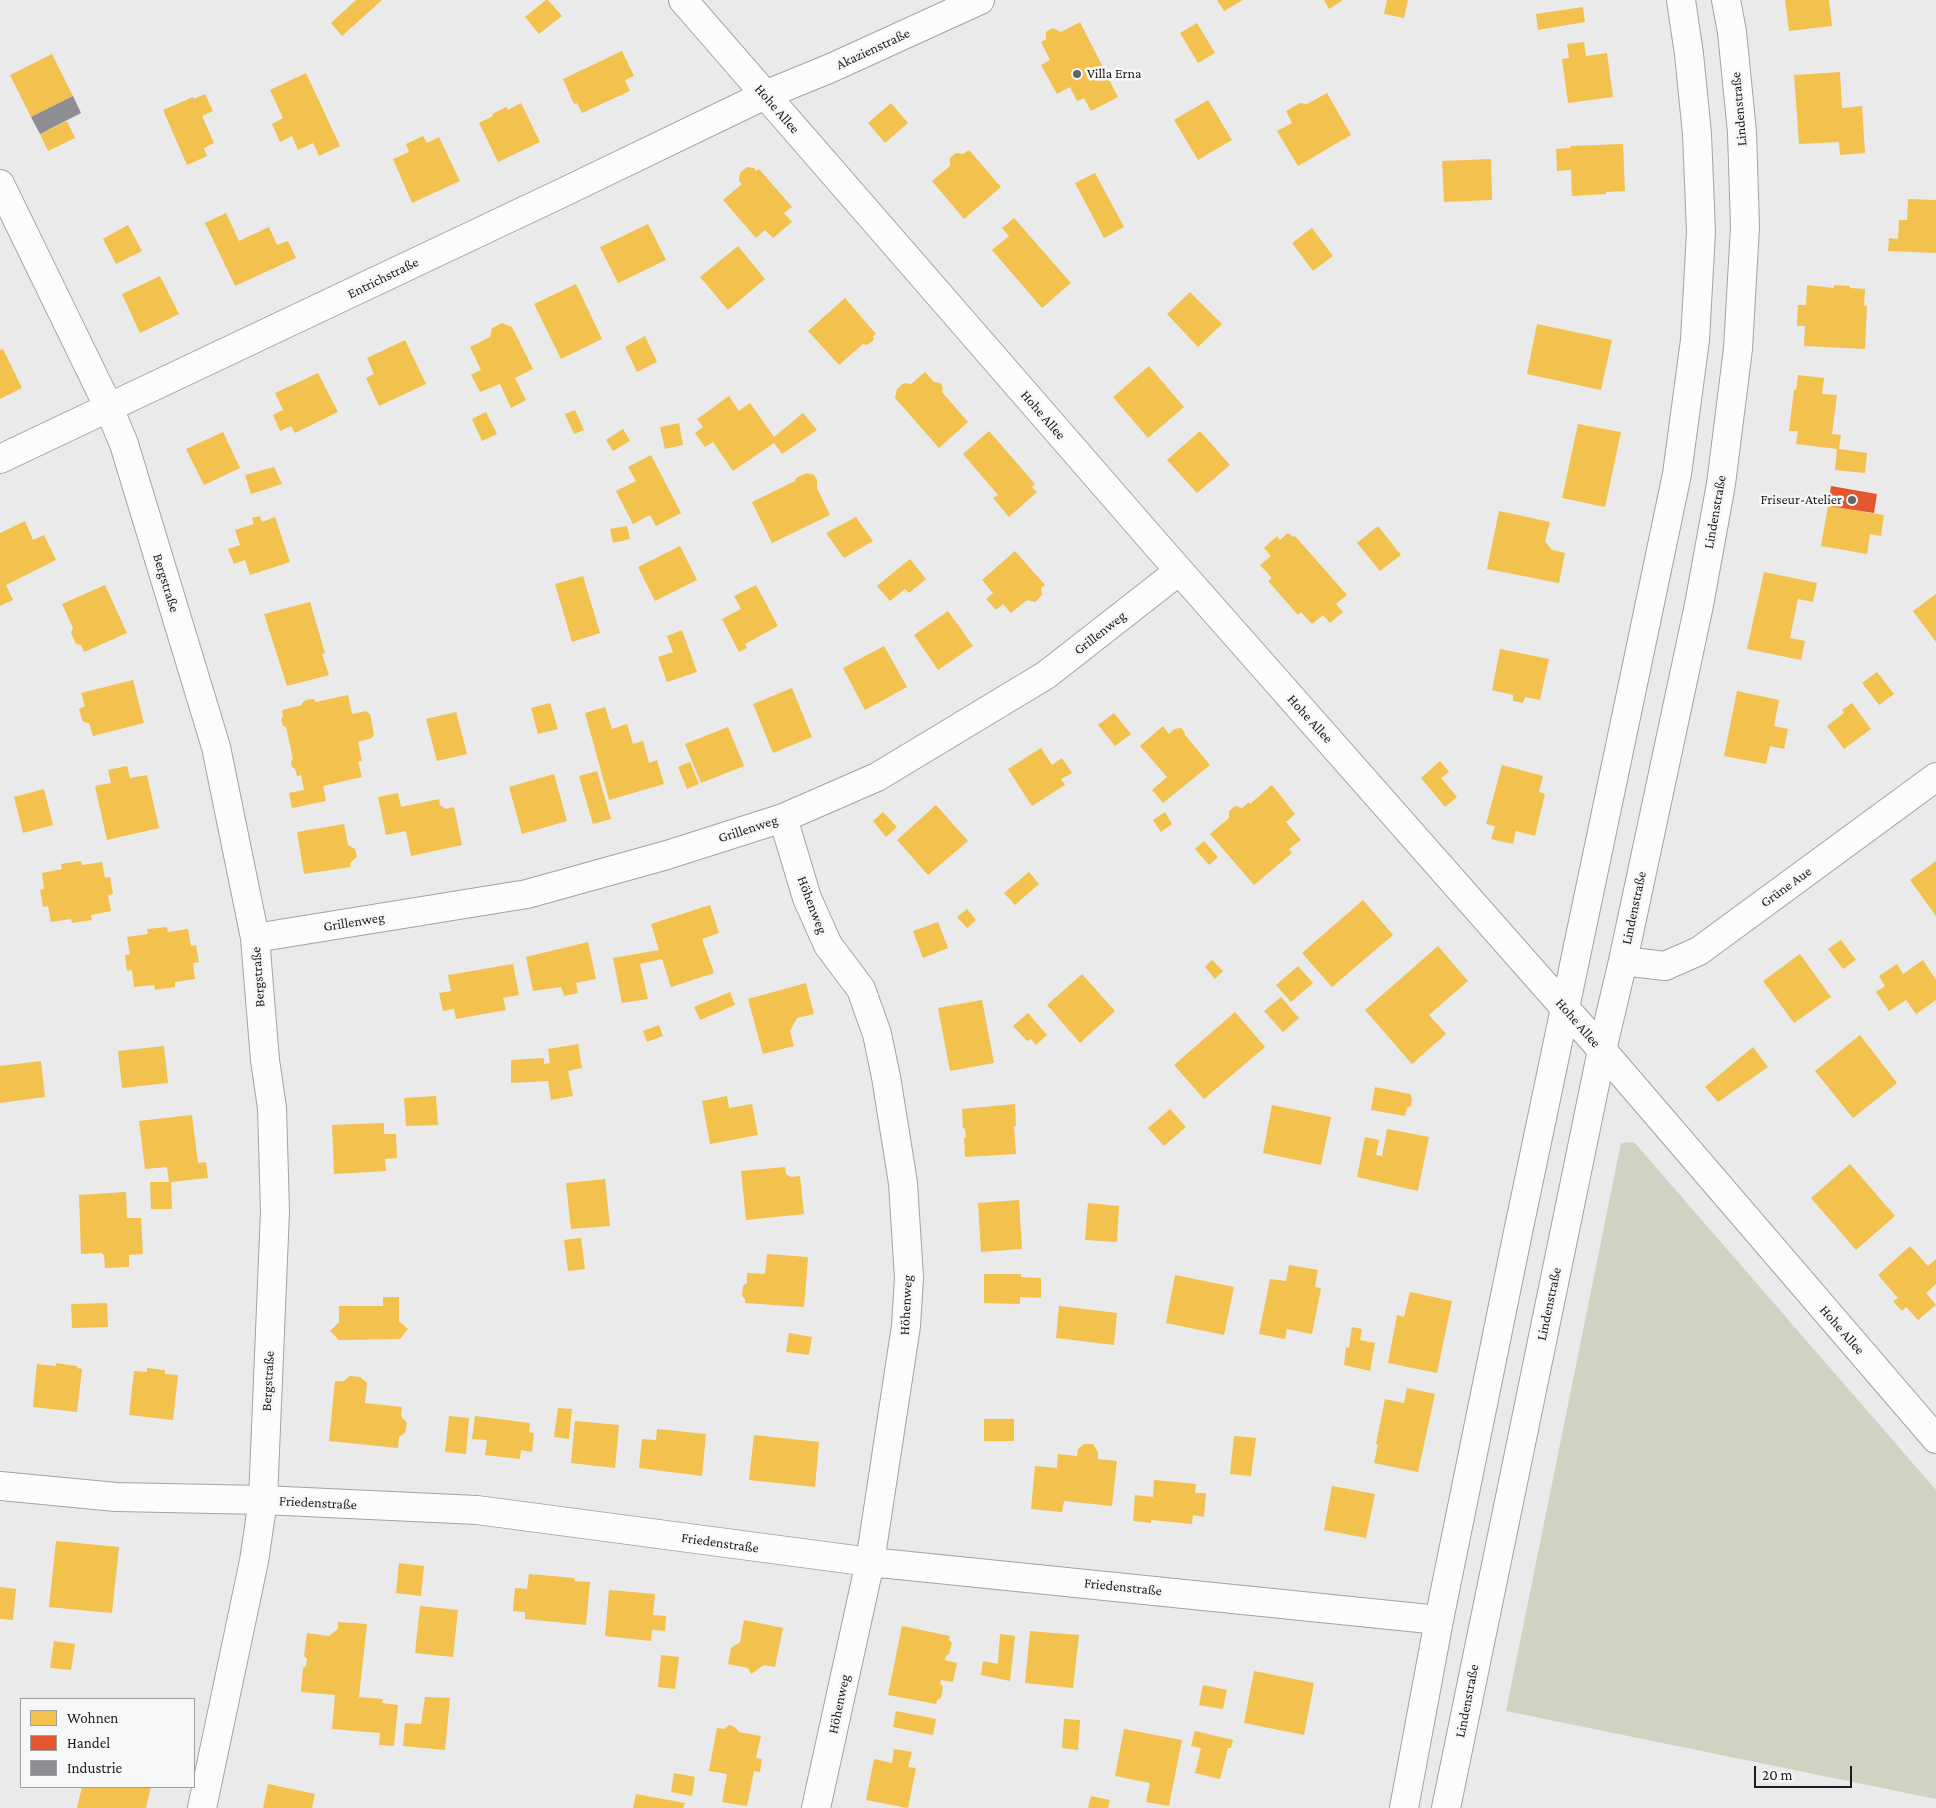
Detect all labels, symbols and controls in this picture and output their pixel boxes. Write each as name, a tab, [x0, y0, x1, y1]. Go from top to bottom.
street label: Akazienstraße	[833, 25, 913, 73]
place label: Villa Erna	[1087, 66, 1141, 82]
marker: Villa Erna	[1071, 68, 1083, 80]
street label: Lindenstraße	[1727, 71, 1751, 147]
street label: Hohe Allee	[751, 81, 803, 137]
street label: Entrichstraße	[345, 254, 421, 302]
street label: Hohe Allee	[1017, 387, 1069, 443]
street label: Lindenstraße	[1700, 474, 1730, 550]
place label: Friseur-Atelier	[1760, 492, 1842, 508]
marker: Friseur-Atelier	[1846, 494, 1858, 506]
street label: Bergstraße	[149, 552, 183, 614]
street label: Grillenweg	[1071, 607, 1129, 659]
street label: Hohe Allee	[1284, 691, 1336, 747]
street label: Grillenweg	[716, 811, 780, 847]
street label: Grüne Aue	[1757, 863, 1815, 911]
street label: Lindenstraße	[1618, 870, 1650, 946]
street label: Höhenweg	[793, 874, 831, 936]
street label: Grillenweg	[322, 909, 386, 935]
street label: Bergstraße	[248, 946, 268, 1008]
street label: Hohe Allee	[1552, 995, 1604, 1051]
street label: Lindenstraße	[1533, 1266, 1565, 1342]
street label: Höhenweg	[896, 1274, 916, 1336]
street label: Hohe Allee	[1816, 1302, 1868, 1358]
street label: Bergstraße	[258, 1350, 278, 1412]
street label: Friedenstraße	[279, 1493, 357, 1513]
street label: Friedenstraße	[680, 1529, 760, 1557]
street label: Friedenstraße	[1083, 1575, 1163, 1599]
street label: Lindenstraße	[1452, 1663, 1482, 1739]
street label: Höhenweg	[825, 1673, 853, 1735]
legend	[20, 1698, 195, 1788]
text: Wohnen	[67, 1710, 118, 1726]
text: Handel	[67, 1735, 110, 1751]
scale bar	[1756, 1756, 1854, 1788]
text: Industrie	[67, 1760, 122, 1776]
text: 20 m	[1762, 1767, 1793, 1783]

